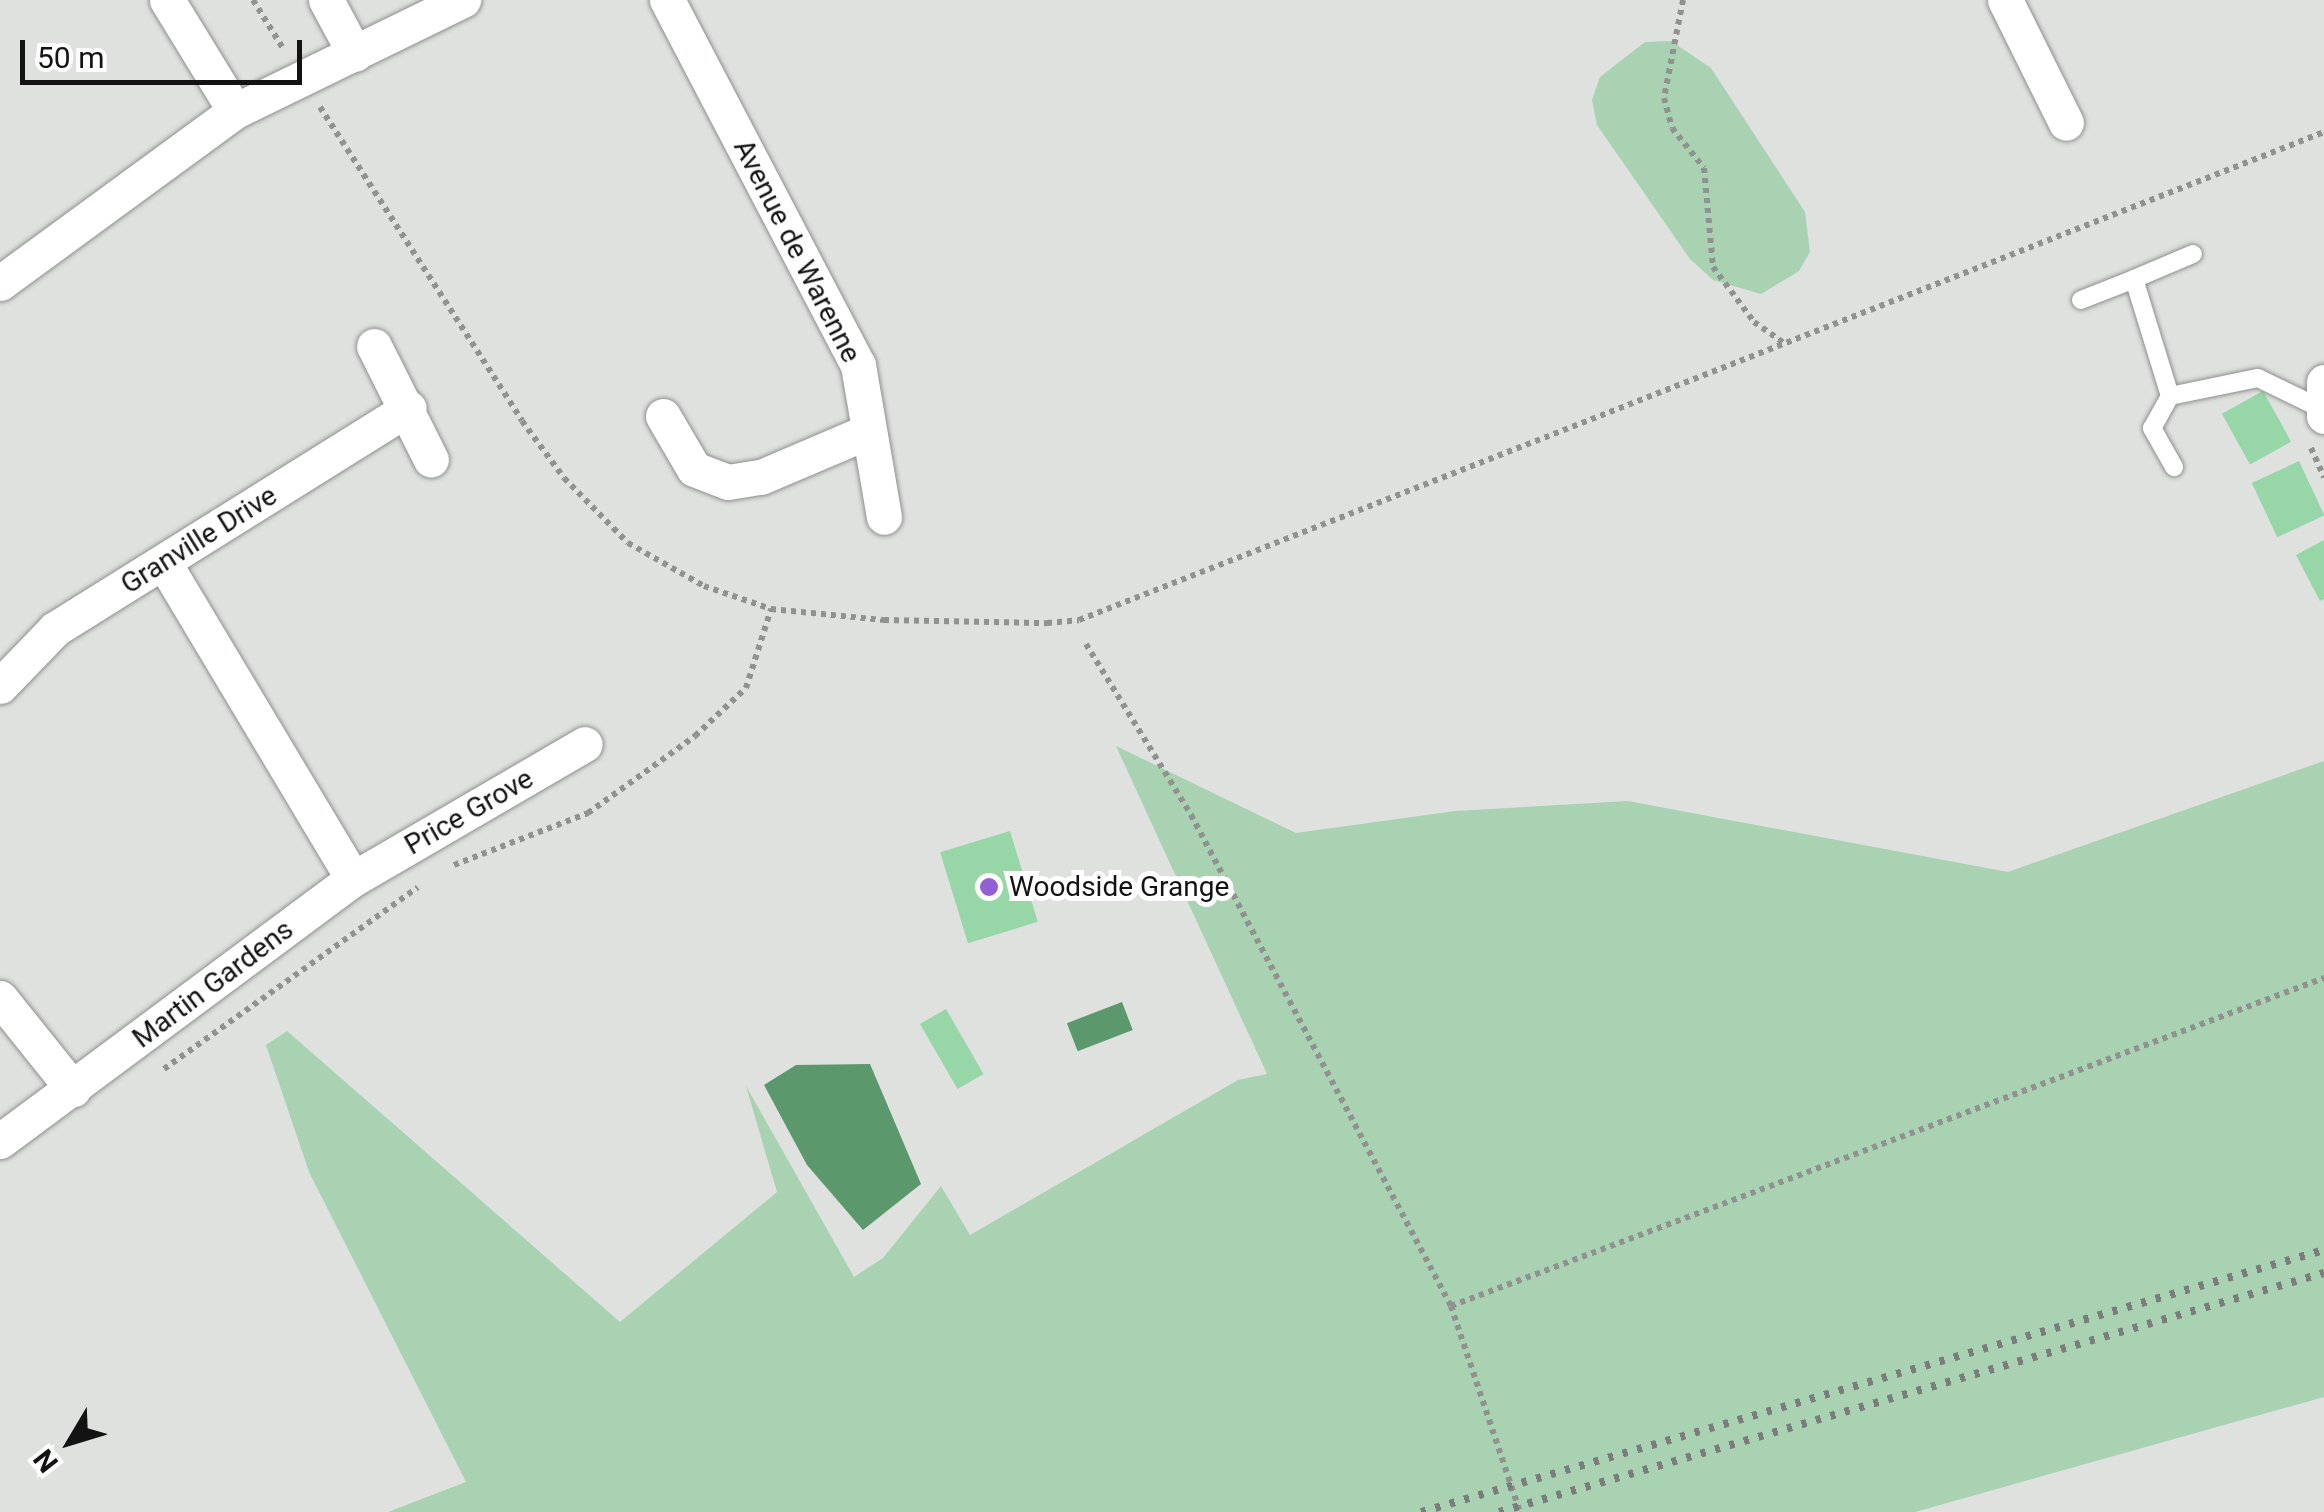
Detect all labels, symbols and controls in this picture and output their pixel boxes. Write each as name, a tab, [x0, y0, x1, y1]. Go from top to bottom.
scale bar	[25, 20, 308, 82]
text: 50 m	[37, 40, 104, 75]
street label: Avenue de Warenne	[726, 134, 868, 368]
street label: Granville Drive	[115, 479, 283, 601]
street label: Price Grove	[399, 762, 539, 862]
place label: Woodside Grange	[1009, 870, 1229, 904]
marker: Woodside Grange	[978, 876, 1000, 898]
street label: Martin Gardens	[126, 913, 300, 1055]
north arrow	[20, 1392, 120, 1492]
text: N	[27, 1443, 65, 1479]

